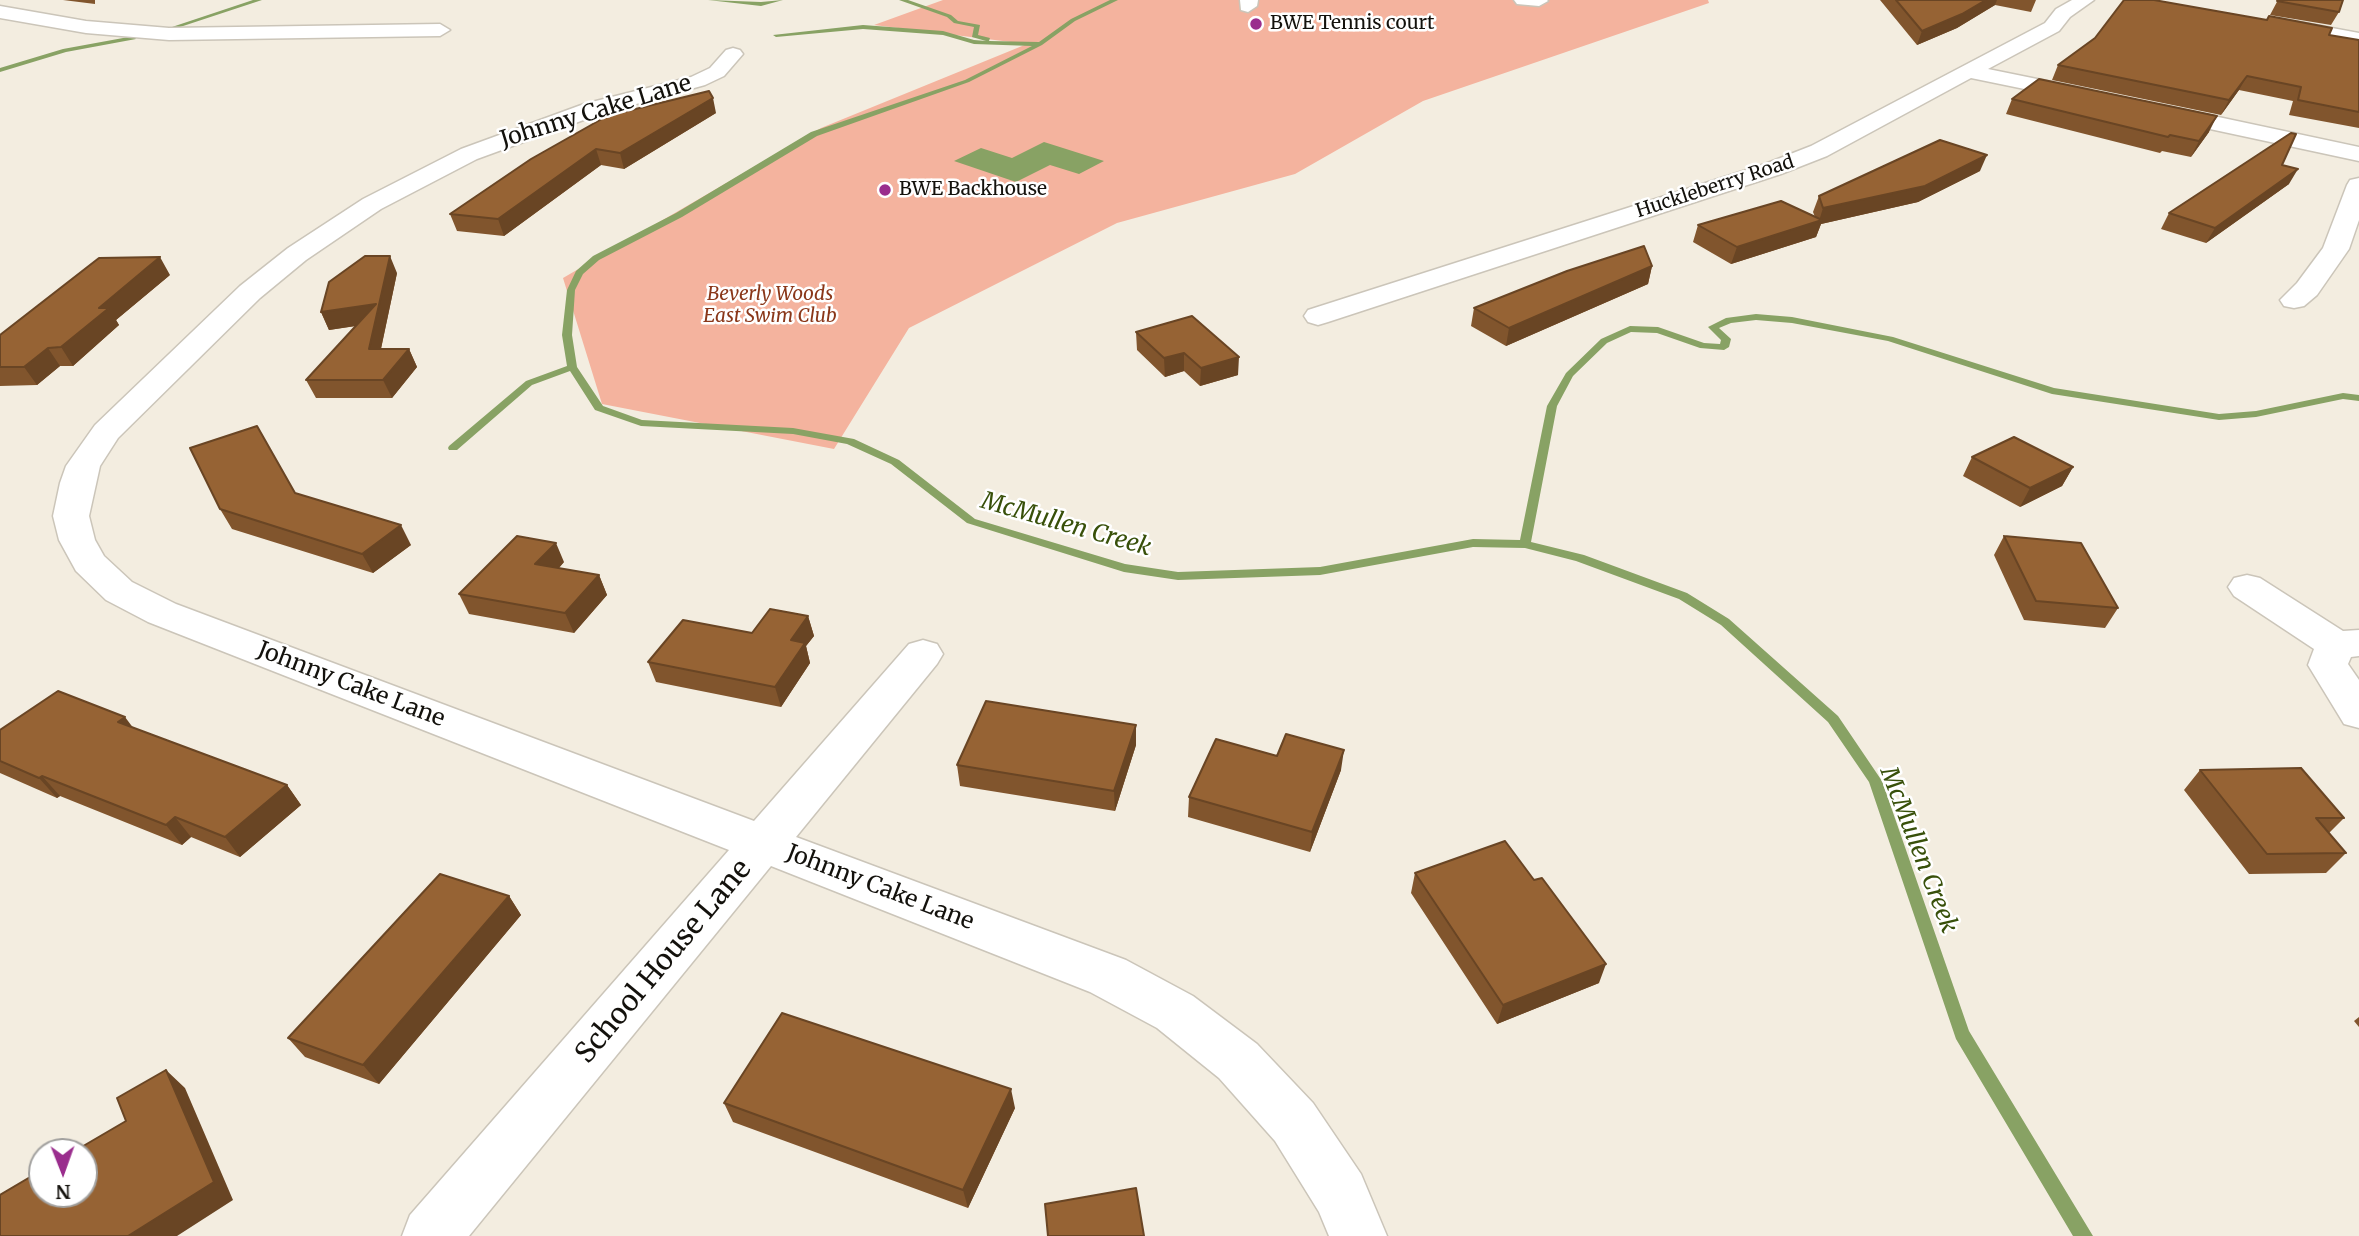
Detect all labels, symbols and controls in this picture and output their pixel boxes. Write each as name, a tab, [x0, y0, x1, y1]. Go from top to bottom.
place label: BWE Tennis court	[1270, 13, 1434, 35]
marker: BWE Tennis court	[1248, 16, 1264, 32]
street label: Johnny Cake Lane	[497, 70, 695, 154]
street label: Huckleberry Road	[1633, 151, 1797, 223]
place label: BWE Backhouse	[899, 179, 1047, 201]
marker: BWE Backhouse	[877, 182, 893, 198]
park label: Beverly Woods East Swim Club	[703, 284, 837, 328]
water label: McMullen Creek	[978, 487, 1154, 563]
street label: Johnny Cake Lane	[253, 637, 449, 733]
water label: McMullen Creek	[1873, 763, 1963, 937]
street label: Johnny Cake Lane	[782, 840, 978, 936]
street label: School House Lane	[569, 854, 759, 1070]
north arrow	[28, 1138, 98, 1208]
text: N	[56, 1180, 71, 1204]

